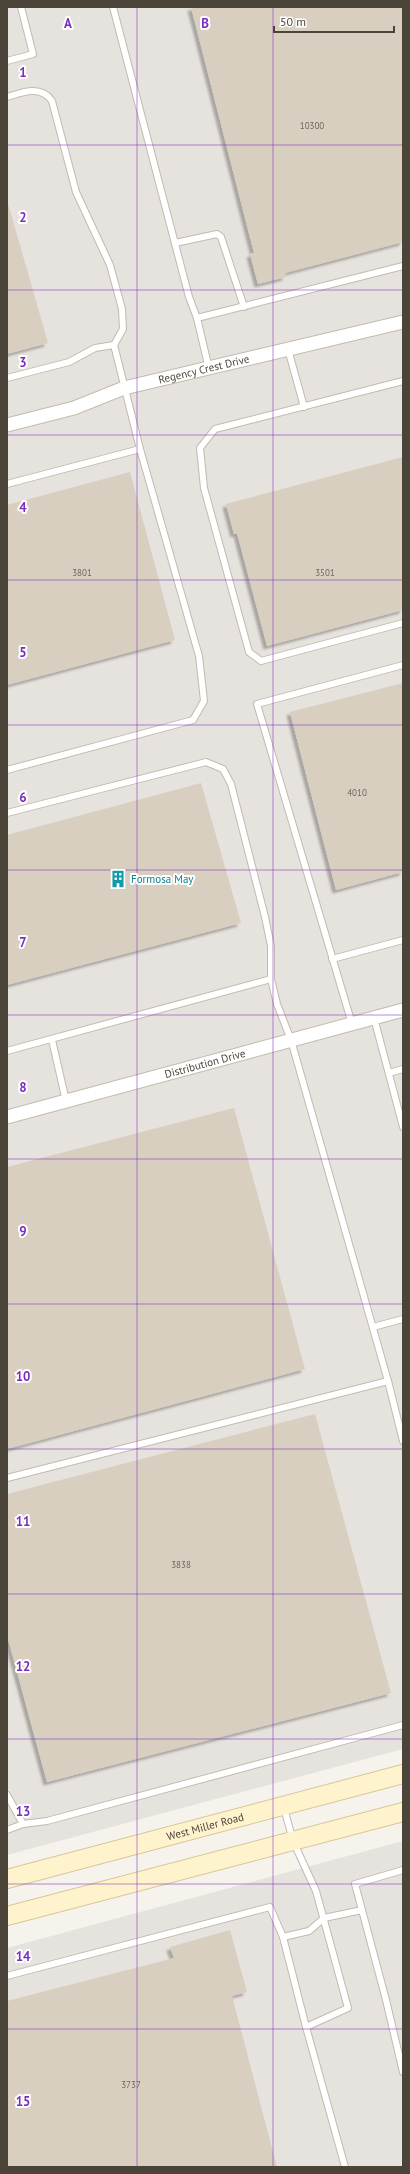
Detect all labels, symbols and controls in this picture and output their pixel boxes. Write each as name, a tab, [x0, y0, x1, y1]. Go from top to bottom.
scale bar	[274, 8, 394, 34]
text: 50 m	[280, 14, 306, 29]
text: A	[64, 15, 72, 32]
text: B	[201, 15, 209, 32]
text: 1	[19, 64, 27, 81]
house number: 10300	[300, 120, 324, 131]
text: 2	[19, 209, 27, 226]
street label: Regency Crest Drive	[157, 352, 251, 387]
text: 3	[19, 354, 27, 371]
text: 4	[19, 499, 27, 516]
house number: 3801	[72, 567, 92, 578]
house number: 3501	[315, 567, 335, 578]
text: 5	[19, 644, 27, 661]
house number: 4010	[347, 787, 367, 798]
text: 6	[19, 789, 27, 806]
building icon: Formosa May	[108, 869, 128, 889]
place label: Formosa May	[131, 872, 194, 886]
text: 7	[19, 934, 27, 951]
street label: Distribution Drive	[163, 1046, 247, 1081]
text: 8	[19, 1079, 27, 1096]
text: 9	[19, 1223, 27, 1240]
text: 10	[16, 1368, 30, 1385]
text: 11	[16, 1513, 30, 1530]
house number: 3838	[171, 1559, 191, 1570]
text: 12	[16, 1658, 30, 1675]
text: 13	[16, 1803, 30, 1820]
street label: West Miller Road	[165, 1810, 245, 1843]
text: 14	[16, 1948, 31, 1965]
house number: 3737	[121, 2079, 141, 2090]
text: 15	[16, 2093, 30, 2110]

